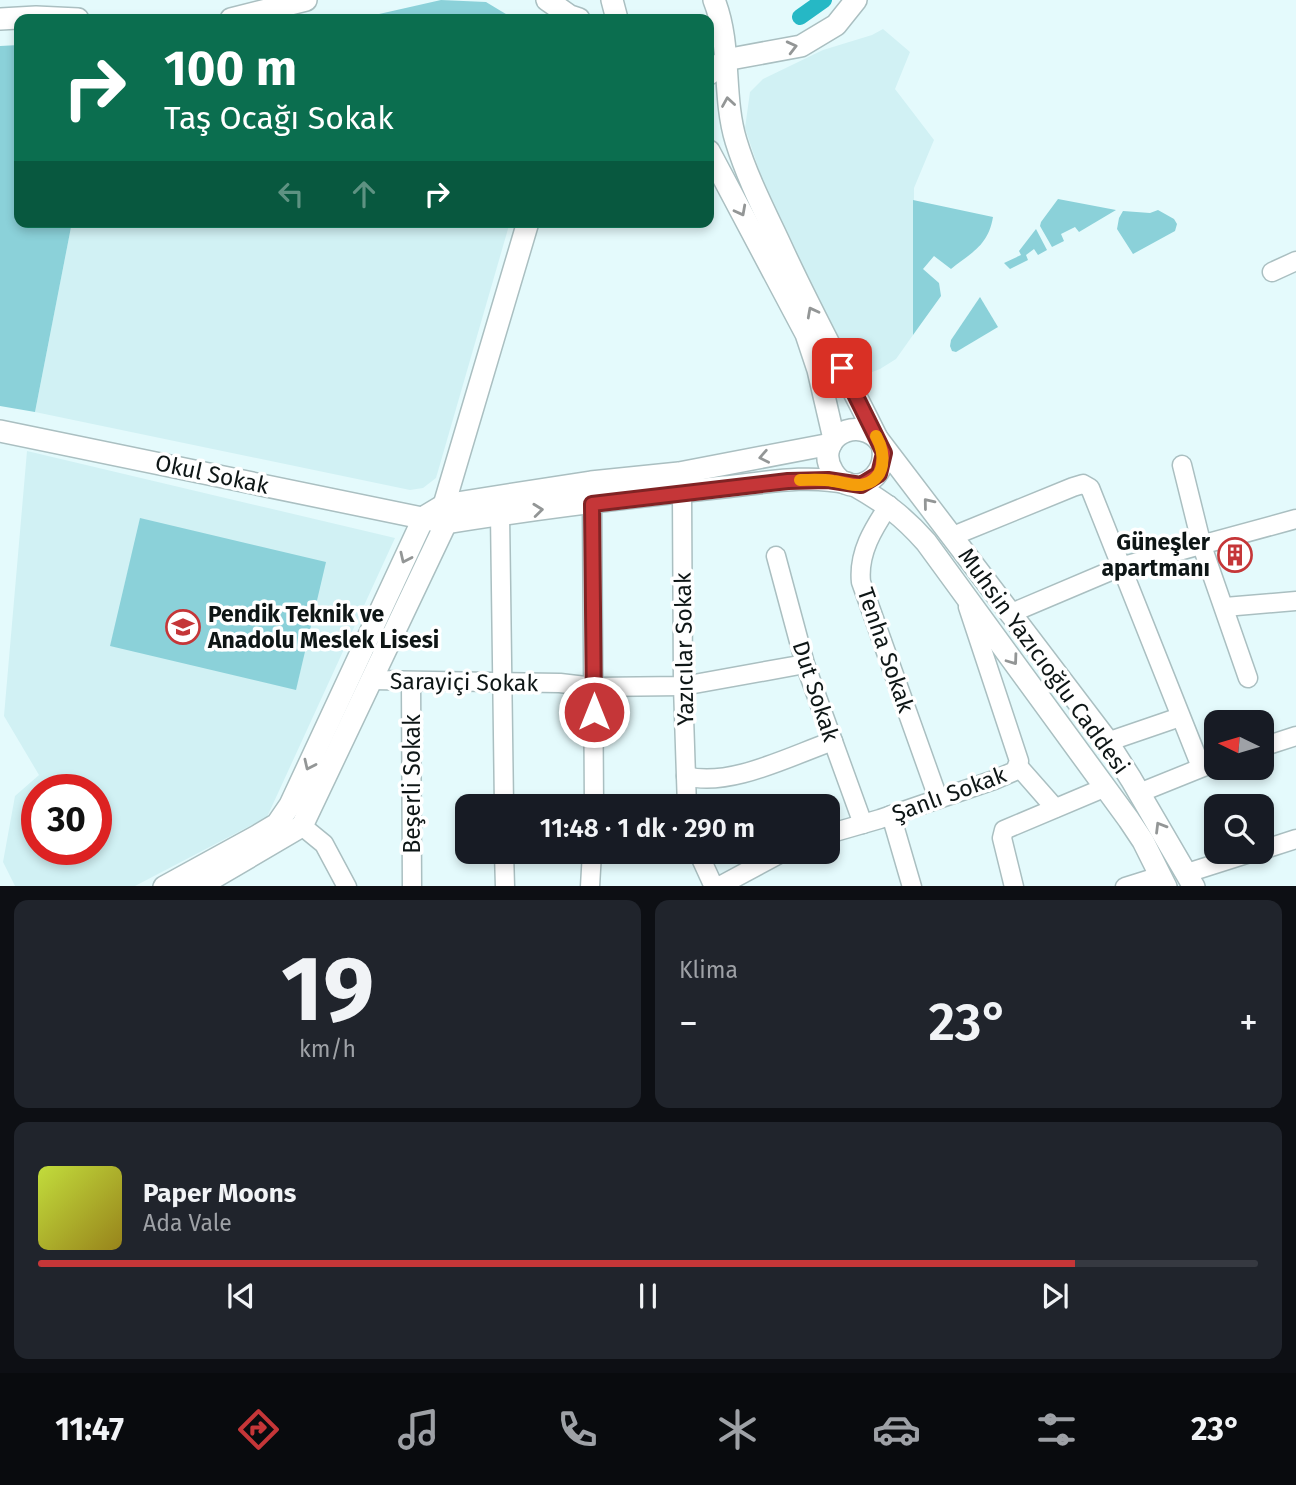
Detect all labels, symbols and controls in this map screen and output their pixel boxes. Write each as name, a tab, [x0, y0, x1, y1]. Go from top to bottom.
text: 100 m	[164, 39, 297, 98]
one-way arrow	[786, 41, 798, 55]
icon: right	[49, 42, 140, 133]
one-way arrow	[721, 96, 736, 108]
text: Taş Ocağı Sokak	[164, 99, 394, 137]
icon: left	[272, 175, 310, 213]
icon: ahead	[345, 175, 383, 213]
icon: right	[418, 175, 456, 213]
one-way arrow	[732, 204, 746, 216]
one-way arrow	[807, 307, 821, 320]
pin	[812, 338, 872, 398]
icon: arrive	[823, 349, 861, 387]
street label: Okul Sokak	[153, 448, 272, 500]
one-way arrow	[758, 449, 770, 464]
one-way arrow	[923, 499, 936, 511]
one-way arrow	[532, 502, 544, 517]
place label: Güneşler apartmanı	[1101, 528, 1211, 582]
building icon: Güneşler apartmanı	[1216, 536, 1254, 574]
street label: Muhsin Yazıcıoğlu Caddesi	[952, 542, 1136, 780]
one-way arrow	[399, 551, 413, 563]
street label: Yazıcılar Sokak	[669, 572, 699, 726]
street label: Tenha Sokak	[852, 584, 921, 716]
place label: Pendik Teknik ve Anadolu Meslek Lisesi	[207, 600, 439, 654]
school or university icon: Pendik Teknik ve Anadolu Meslek Lisesi	[164, 608, 202, 646]
street label: Dut Sokak	[787, 637, 845, 745]
one-way arrow	[1005, 652, 1017, 665]
street label: Sarayiçi Sokak	[390, 667, 539, 697]
position arrow	[557, 675, 631, 749]
north arrow	[1204, 710, 1274, 780]
map controls	[1204, 710, 1274, 864]
street label: Beşerli Sokak	[398, 714, 426, 854]
one-way arrow	[304, 758, 318, 770]
street label: Şanlı Sokak	[888, 760, 1010, 828]
speed limit sign: 30	[21, 774, 112, 865]
button: search	[1204, 794, 1274, 864]
text: 11:48 · 1 dk · 290 m	[540, 813, 755, 844]
one-way arrow	[1155, 822, 1168, 835]
text: 19	[281, 935, 374, 1044]
text: Klima	[679, 956, 738, 984]
text: 23°	[928, 991, 1009, 1054]
text: −	[679, 1000, 698, 1046]
text: +	[1239, 1000, 1258, 1046]
text: km/h	[299, 1035, 356, 1063]
text: Paper Moons	[143, 1178, 296, 1209]
text: Ada Vale	[143, 1209, 232, 1237]
icon: previous	[222, 1277, 260, 1315]
icon: pause	[629, 1277, 667, 1315]
icon: next	[1036, 1277, 1074, 1315]
icon: directions	[234, 1405, 283, 1454]
icon: music	[394, 1405, 443, 1454]
icon: phone	[553, 1405, 602, 1454]
icon: climate	[713, 1405, 762, 1454]
icon: car	[872, 1405, 921, 1454]
icon: filters	[1032, 1405, 1081, 1454]
text: 11:47	[55, 1410, 124, 1448]
text: 23°	[1191, 1410, 1241, 1448]

